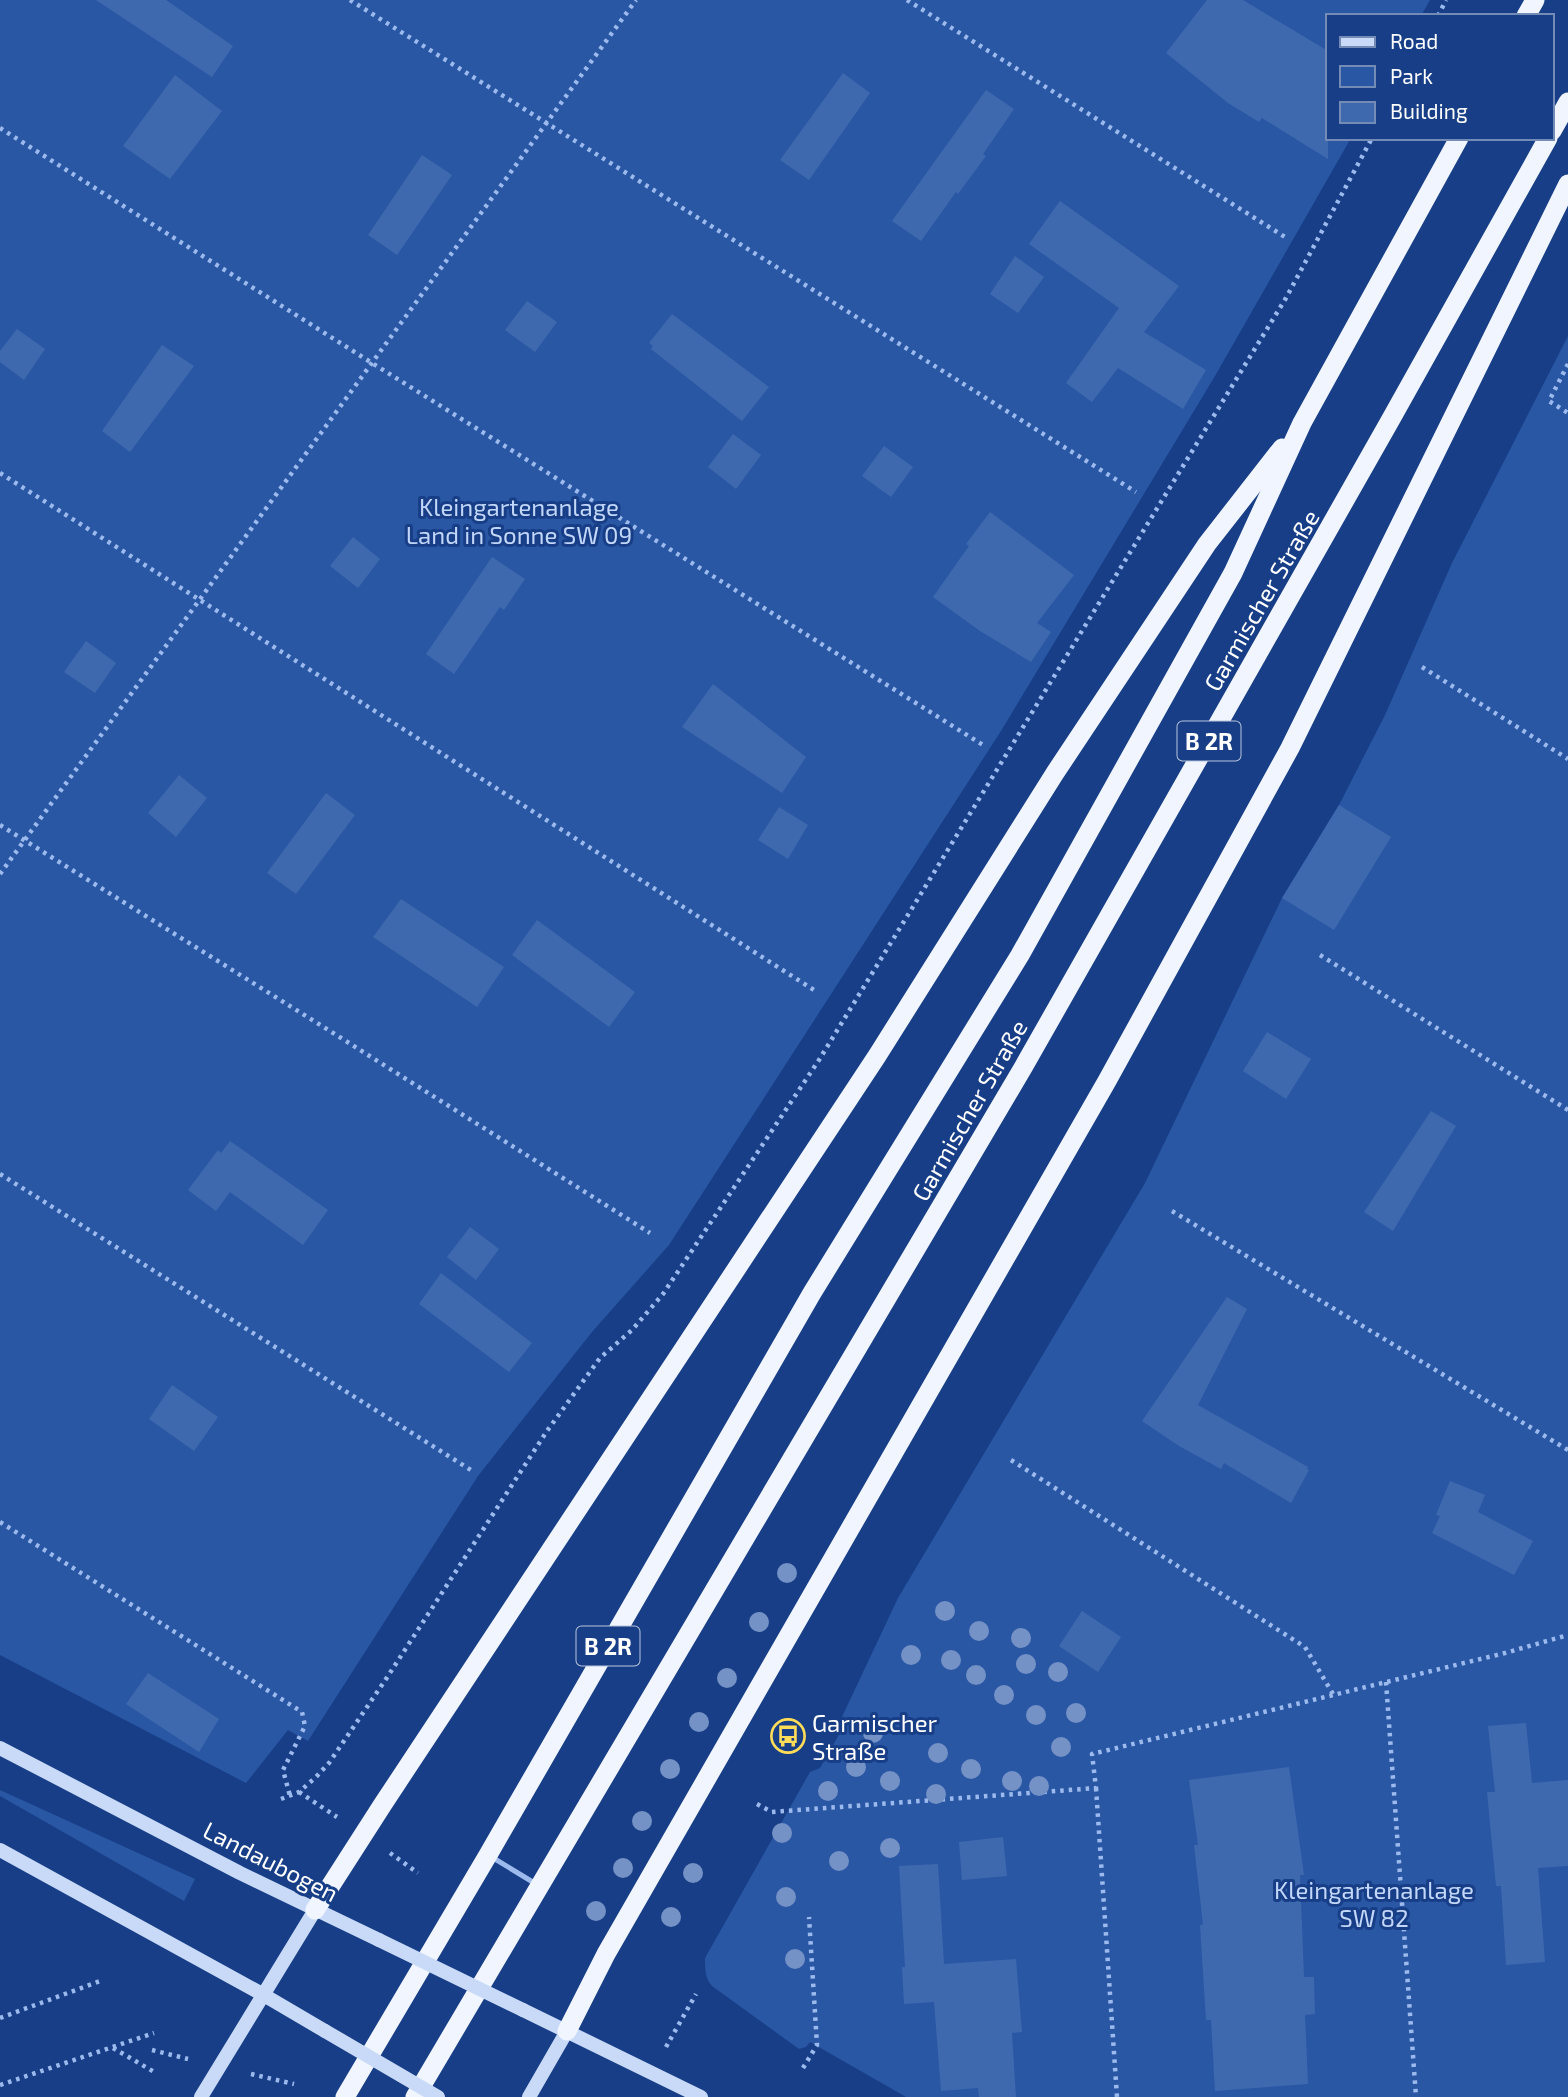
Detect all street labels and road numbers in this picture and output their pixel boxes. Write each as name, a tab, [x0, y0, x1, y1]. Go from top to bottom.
street label: Garmischer Straße	[1197, 504, 1325, 696]
road number: B 2R	[1178, 722, 1240, 761]
street label: Garmischer Straße	[905, 1014, 1033, 1206]
road number: B 2R	[576, 1626, 640, 1666]
street label: Landaubogen	[199, 1815, 343, 1907]

